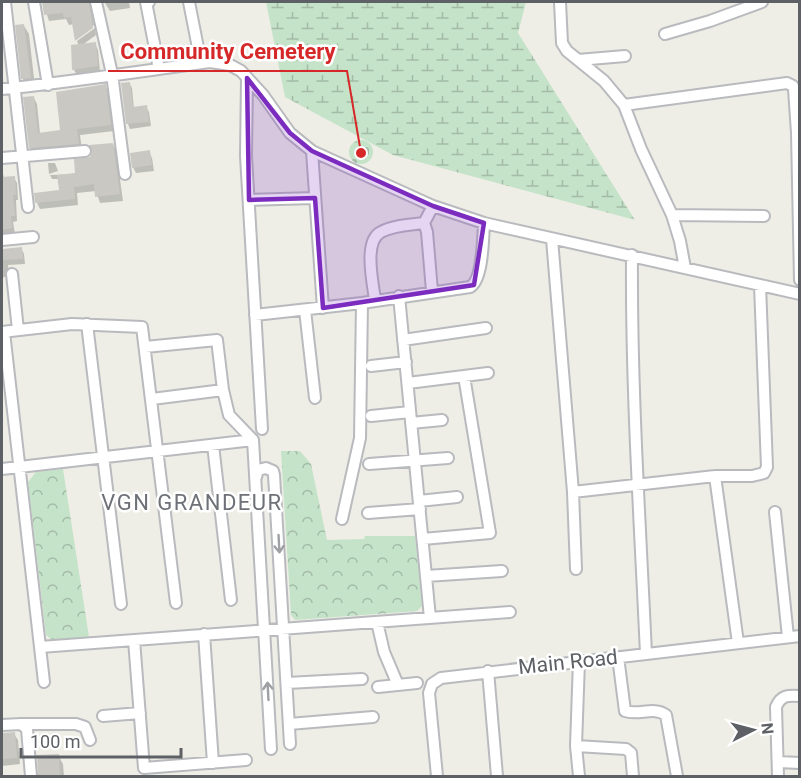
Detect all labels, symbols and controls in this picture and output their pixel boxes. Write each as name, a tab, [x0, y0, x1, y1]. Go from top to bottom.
callout: Community Cemetery	[108, 31, 347, 71]
text: Community Cemetery	[120, 39, 337, 64]
district label: VGN GRANDEUR	[101, 490, 283, 515]
one-way arrow	[273, 534, 284, 554]
street label: Main Road	[517, 645, 619, 679]
one-way arrow	[262, 681, 273, 701]
north arrow	[723, 700, 783, 760]
scale bar	[21, 721, 182, 759]
text: N	[757, 722, 777, 735]
text: 100 m	[30, 731, 81, 752]

